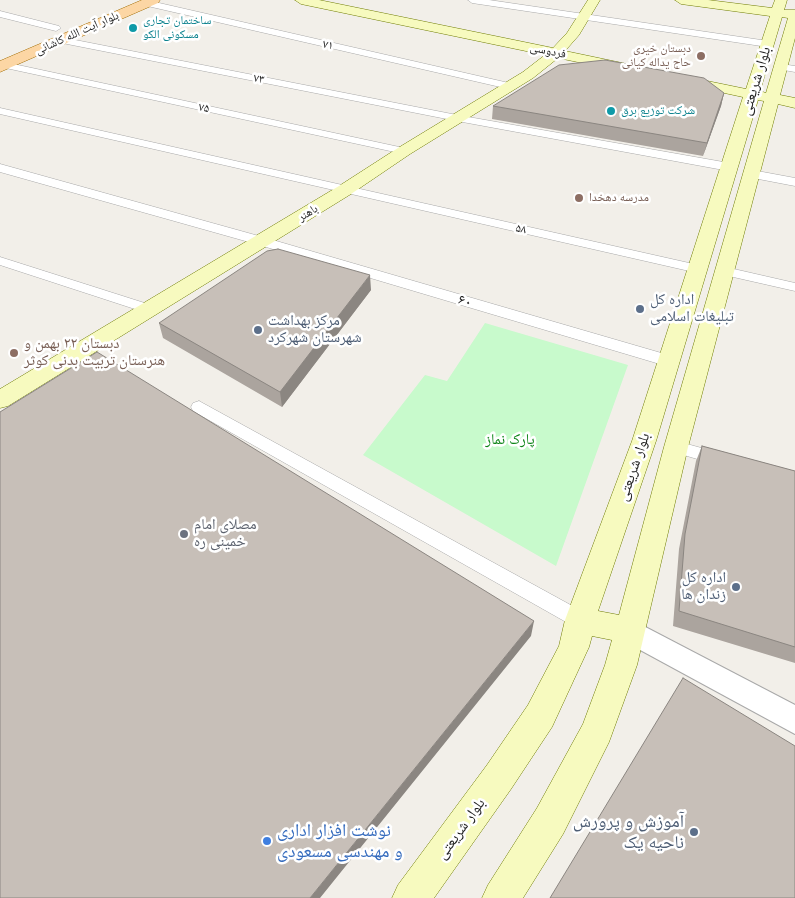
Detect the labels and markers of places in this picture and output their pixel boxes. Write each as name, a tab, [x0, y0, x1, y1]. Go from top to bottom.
place label: ساختمان تجاری مسکونی الکو	[143, 14, 211, 42]
marker: ساختمان تجاری مسکونی الکو	[127, 22, 139, 34]
place label: دبستان خیری حاج یداله کیانی	[622, 42, 691, 70]
marker: دبستان خیری حاج یداله کیانی	[695, 50, 707, 62]
place label: شرکت توزیع برق	[621, 104, 695, 118]
marker: شرکت توزیع برق	[605, 105, 617, 117]
place label: مدرسه دهخدا	[589, 191, 649, 205]
marker: مدرسه دهخدا	[573, 192, 585, 204]
place label: اداره کل تبلیغات اسلامی	[650, 291, 734, 326]
marker: اداره کل تبلیغات اسلامی	[634, 303, 646, 315]
place label: مرکز بهداشت شهرستان شهرکرد	[268, 312, 362, 347]
marker: مرکز بهداشت شهرستان شهرکرد	[252, 324, 264, 336]
place label: دبستان ۲۲ بهمن و هنرستان تربیت بدنی کوثر	[24, 335, 165, 370]
marker: دبستان ۲۲ بهمن و هنرستان تربیت بدنی کوثر	[8, 347, 20, 359]
place label: مصلای امام خمینی ره	[194, 516, 256, 551]
marker: مصلای امام خمینی ره	[178, 528, 190, 540]
place label: اداره کل زندان ها	[681, 569, 726, 604]
marker: اداره کل زندان ها	[730, 581, 742, 593]
place label: آموزش و پرورش ناحیه یک	[573, 811, 684, 854]
place label: نوشت افزار اداری و مهندسی مسعودی	[277, 820, 403, 862]
marker: آموزش و پرورش ناحیه یک	[688, 826, 700, 838]
marker: نوشت افزار اداری و مهندسی مسعودی	[261, 835, 273, 847]

